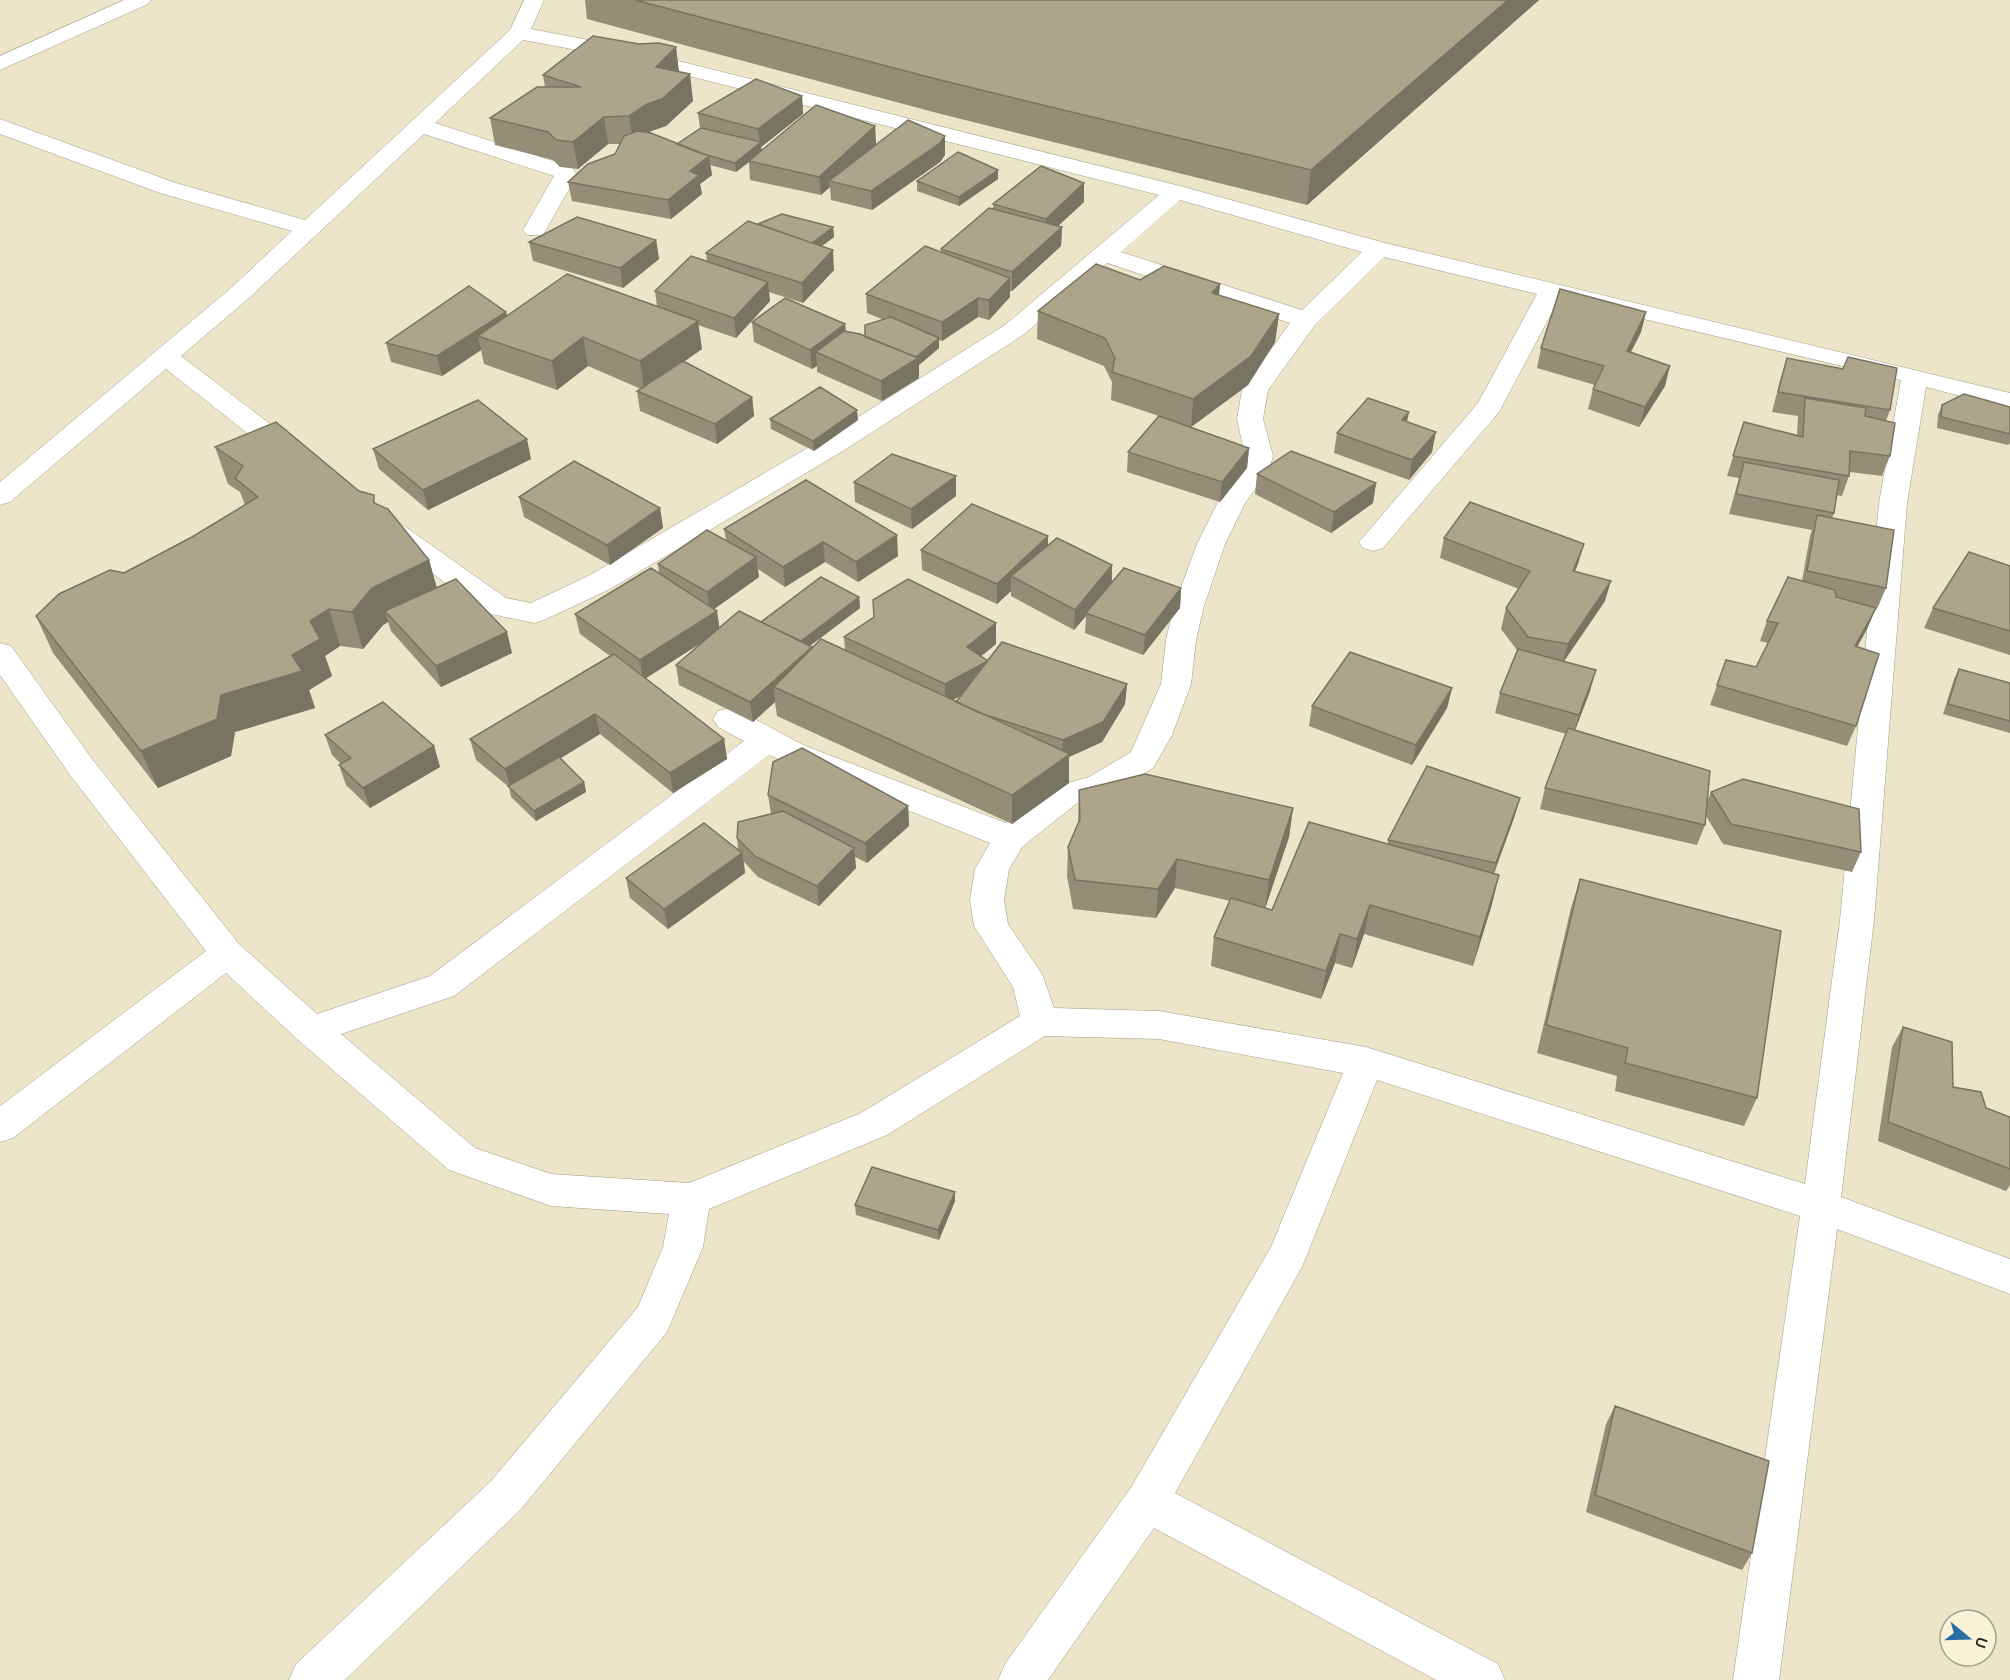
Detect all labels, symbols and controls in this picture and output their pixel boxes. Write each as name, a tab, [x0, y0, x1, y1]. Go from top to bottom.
north arrow	[1938, 1608, 1998, 1668]
text: U	[1971, 1634, 1992, 1651]

